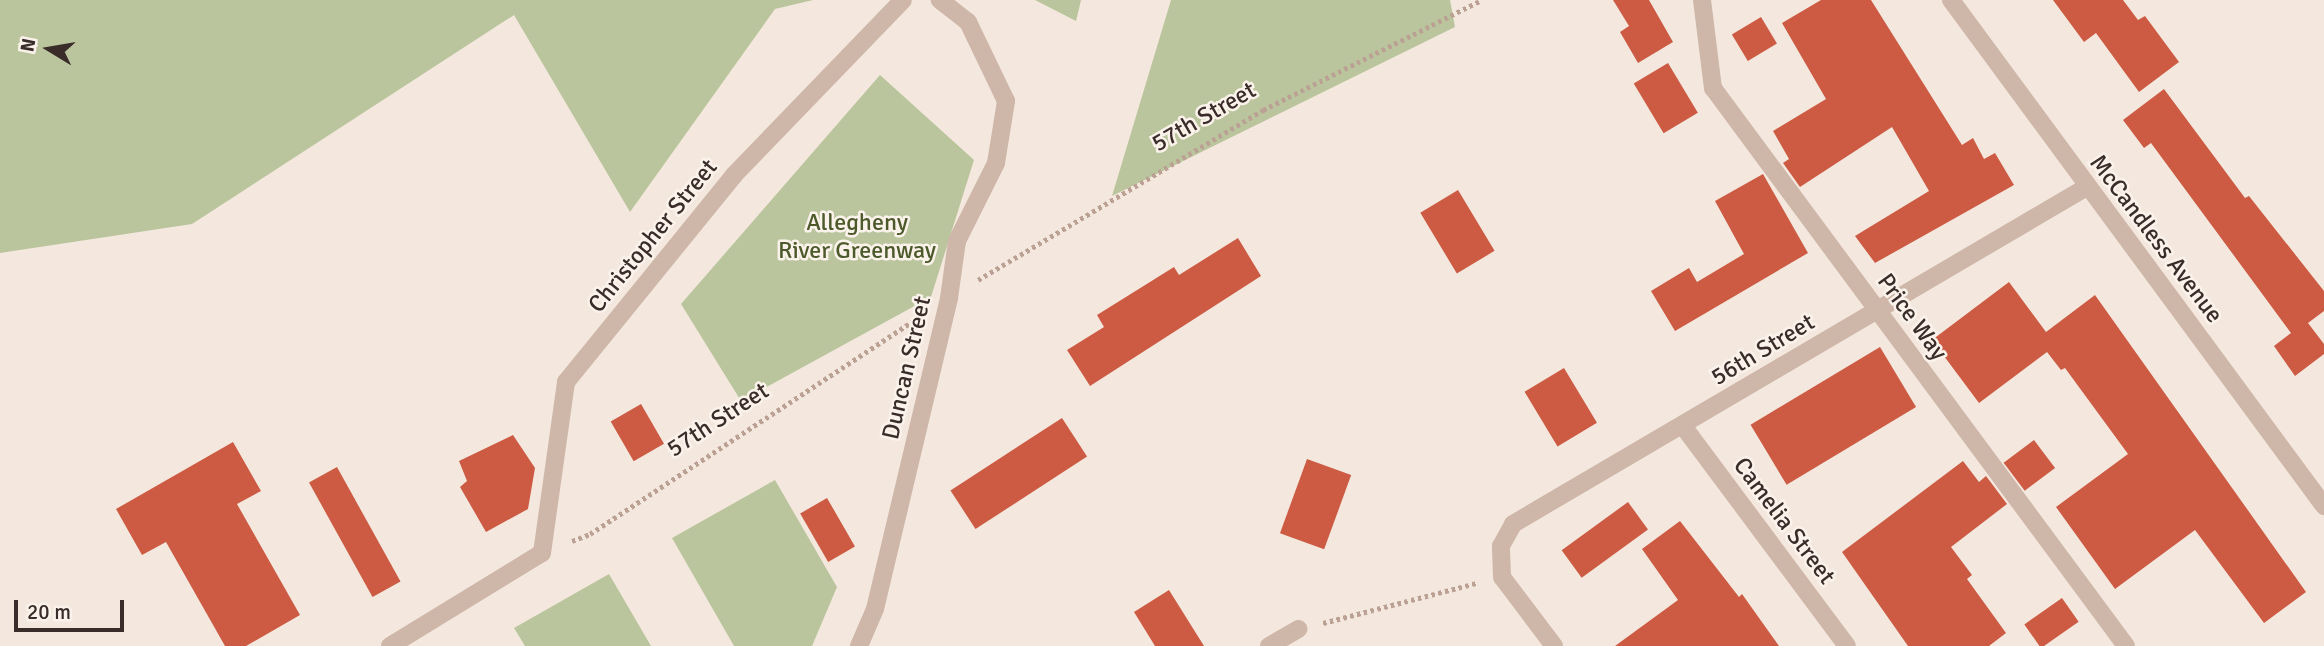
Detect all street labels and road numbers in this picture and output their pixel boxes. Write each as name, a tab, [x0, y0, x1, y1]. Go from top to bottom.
street label: 57th Street	[1147, 76, 1261, 158]
street label: McCandless Avenue	[2083, 149, 2229, 329]
street label: Christopher Street	[582, 154, 724, 318]
street label: Price Way	[1871, 268, 1953, 366]
street label: Duncan Street	[877, 294, 937, 442]
street label: 56th Street	[1706, 308, 1820, 392]
street label: 57th Street	[662, 377, 774, 463]
street label: Camelia Street	[1727, 452, 1841, 590]

